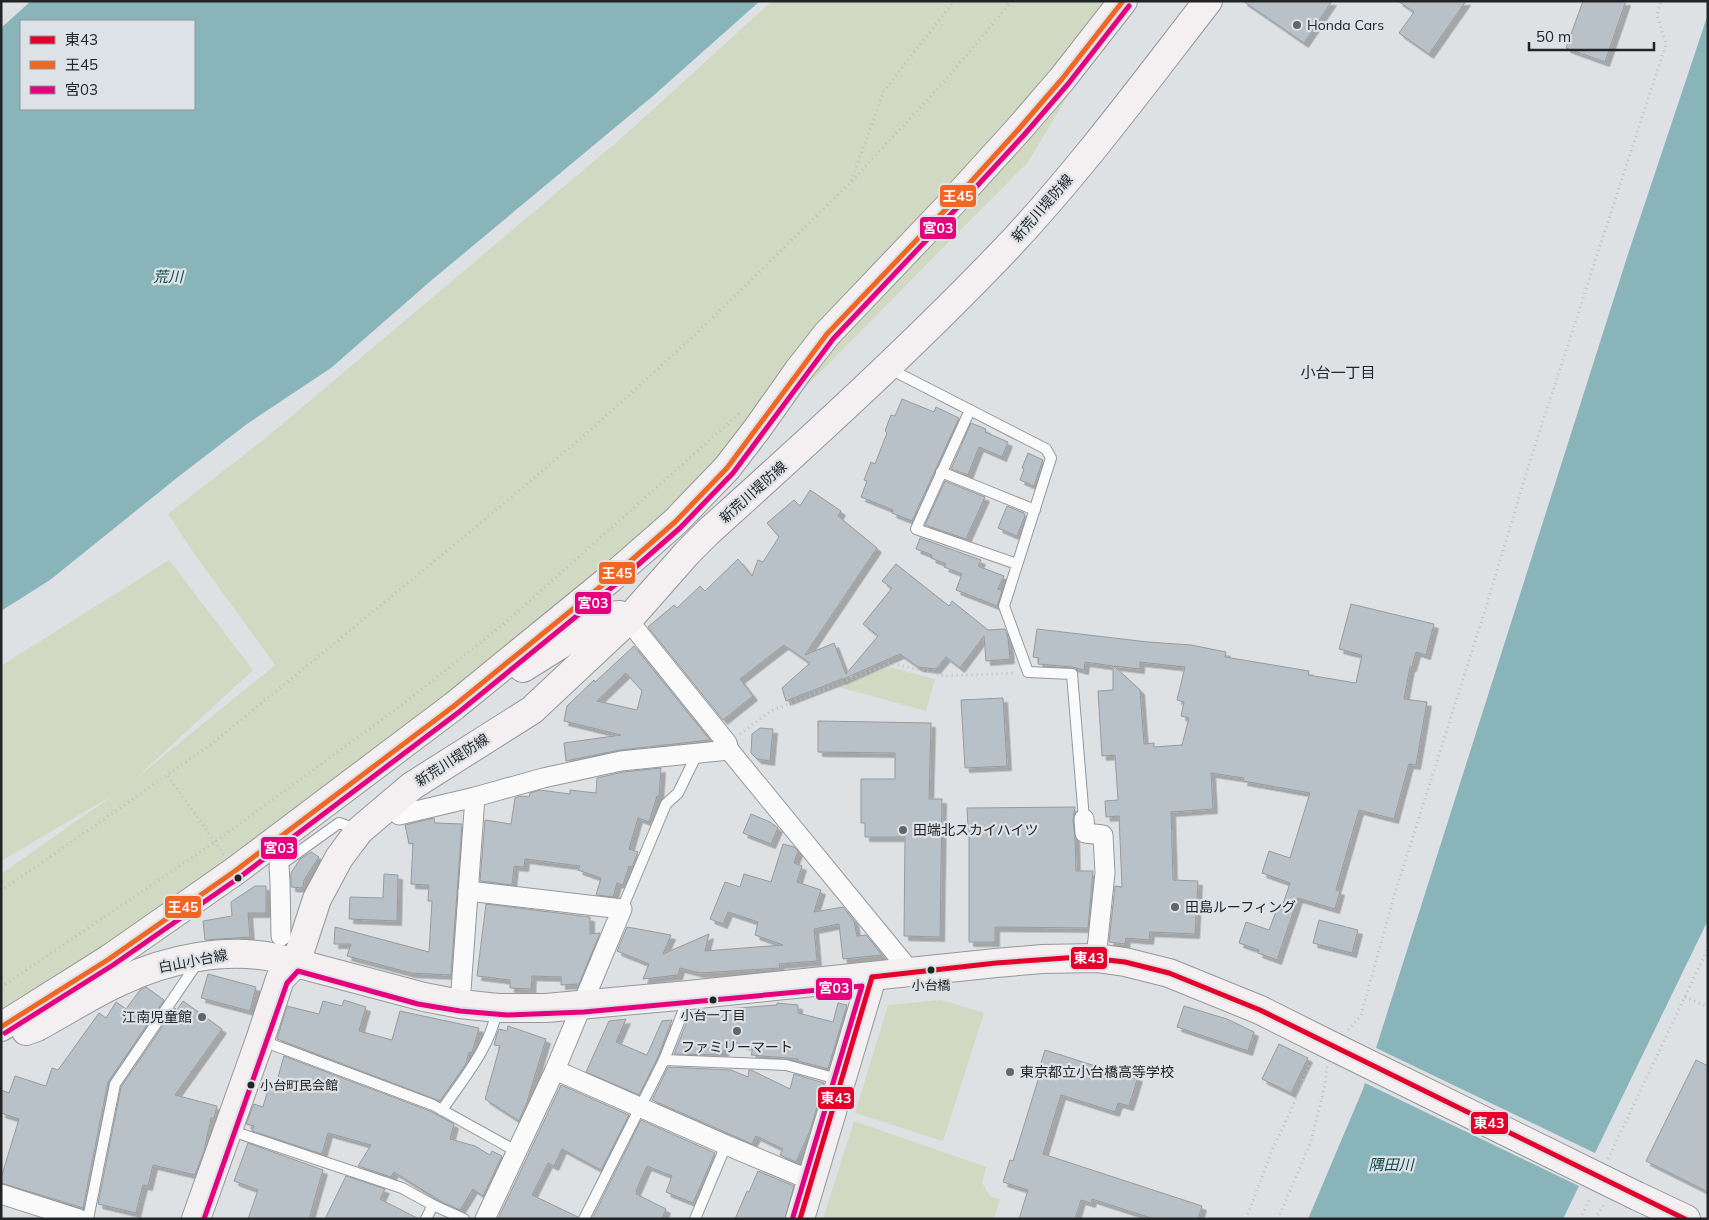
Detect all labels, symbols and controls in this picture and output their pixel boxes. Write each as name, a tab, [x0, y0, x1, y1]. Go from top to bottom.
place label: Honda Cars	[1307, 16, 1384, 34]
marker: Honda Cars	[1291, 19, 1303, 31]
legend	[20, 20, 195, 110]
scale bar	[1529, 20, 1654, 52]
text: 50 m	[1536, 27, 1571, 46]
text: 東43	[65, 30, 98, 49]
text: 王45	[65, 55, 98, 74]
text: 宮03	[65, 80, 98, 99]
street label: 新荒川堤防線	[1008, 170, 1076, 246]
line badge: 王45	[939, 184, 977, 208]
text: 王45	[943, 187, 973, 205]
line badge: 宮03	[919, 216, 957, 240]
text: 宮03	[923, 219, 953, 237]
water label: 荒川	[153, 267, 185, 286]
district label: 小台一丁目	[1300, 363, 1376, 382]
street label: 新荒川堤防線	[716, 457, 790, 527]
line badge: 王45	[598, 561, 636, 585]
text: 王45	[602, 564, 632, 582]
line badge: 宮03	[574, 591, 612, 615]
text: 宮03	[578, 594, 608, 612]
street label: 新荒川堤防線	[412, 730, 492, 790]
place label: 田端北スカイハイツ	[913, 821, 1038, 839]
marker: 田端北スカイハイツ	[897, 824, 909, 836]
line badge: 宮03	[260, 836, 298, 860]
text: 宮03	[264, 839, 294, 857]
unlabelled marker	[233, 873, 243, 883]
line badge: 王45	[164, 895, 202, 919]
text: 王45	[168, 898, 198, 916]
place label: 田島ルーフィング	[1185, 898, 1296, 916]
marker: 田島ルーフィング	[1169, 901, 1181, 913]
street label: 白山小台線	[157, 945, 229, 977]
line badge: 東43	[1070, 946, 1108, 970]
text: 東43	[1074, 949, 1104, 967]
marker: 小台橋	[926, 965, 936, 975]
line badge: 宮03	[815, 977, 853, 1001]
place label: 小台橋	[911, 977, 951, 993]
text: 宮03	[819, 979, 849, 997]
marker: 小台一丁目	[708, 995, 718, 1005]
place label: 小台一丁目	[680, 1007, 746, 1023]
place label: 江南児童館	[122, 1008, 192, 1026]
marker: 江南児童館	[196, 1011, 208, 1023]
marker: ファミリーマート	[731, 1025, 743, 1037]
place label: ファミリーマート	[681, 1038, 793, 1056]
place label: 東京都立小台橋高等学校	[1020, 1063, 1174, 1081]
marker: 東京都立小台橋高等学校	[1004, 1066, 1016, 1078]
place label: 小台町民会館	[260, 1077, 338, 1093]
marker: 小台町民会館	[246, 1080, 256, 1090]
line badge: 東43	[817, 1086, 855, 1110]
text: 東43	[821, 1089, 851, 1107]
line badge: 東43	[1470, 1111, 1509, 1135]
text: 東43	[1474, 1114, 1504, 1132]
water label: 隅田川	[1368, 1155, 1415, 1174]

